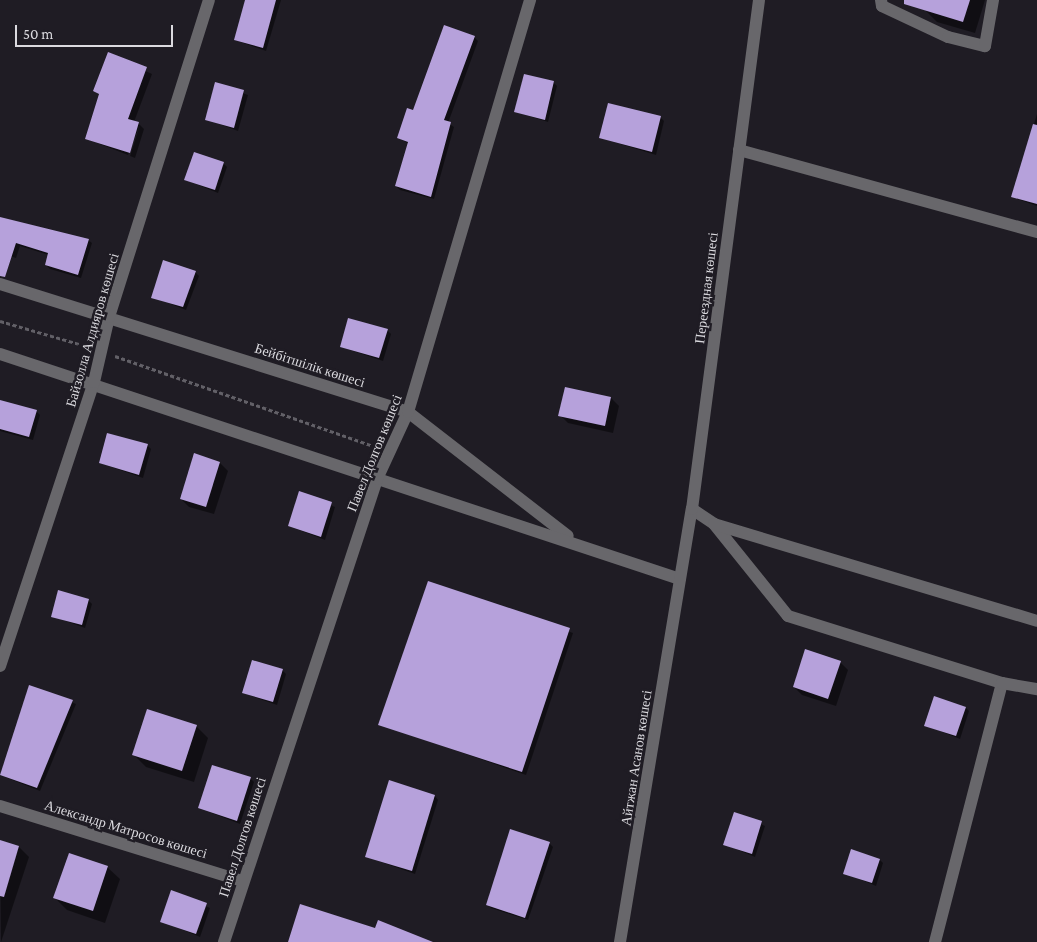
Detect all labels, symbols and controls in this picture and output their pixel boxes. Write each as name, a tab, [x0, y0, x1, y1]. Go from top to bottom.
scale bar	[18, 15, 175, 47]
text: 50 m	[23, 26, 53, 42]
street label: Переездная көшесі	[691, 231, 721, 345]
street label: Байзолла Алдияров көшесі	[62, 251, 122, 409]
street label: Бейбітшілік көшесі	[253, 339, 367, 391]
street label: Павел Долгов көшесі	[343, 392, 405, 514]
street label: Айтжан Асанов көшесі	[617, 689, 655, 827]
street label: Павел Долгов көшесі	[215, 775, 269, 899]
street label: Александр Матросов көшесі	[43, 796, 209, 862]

